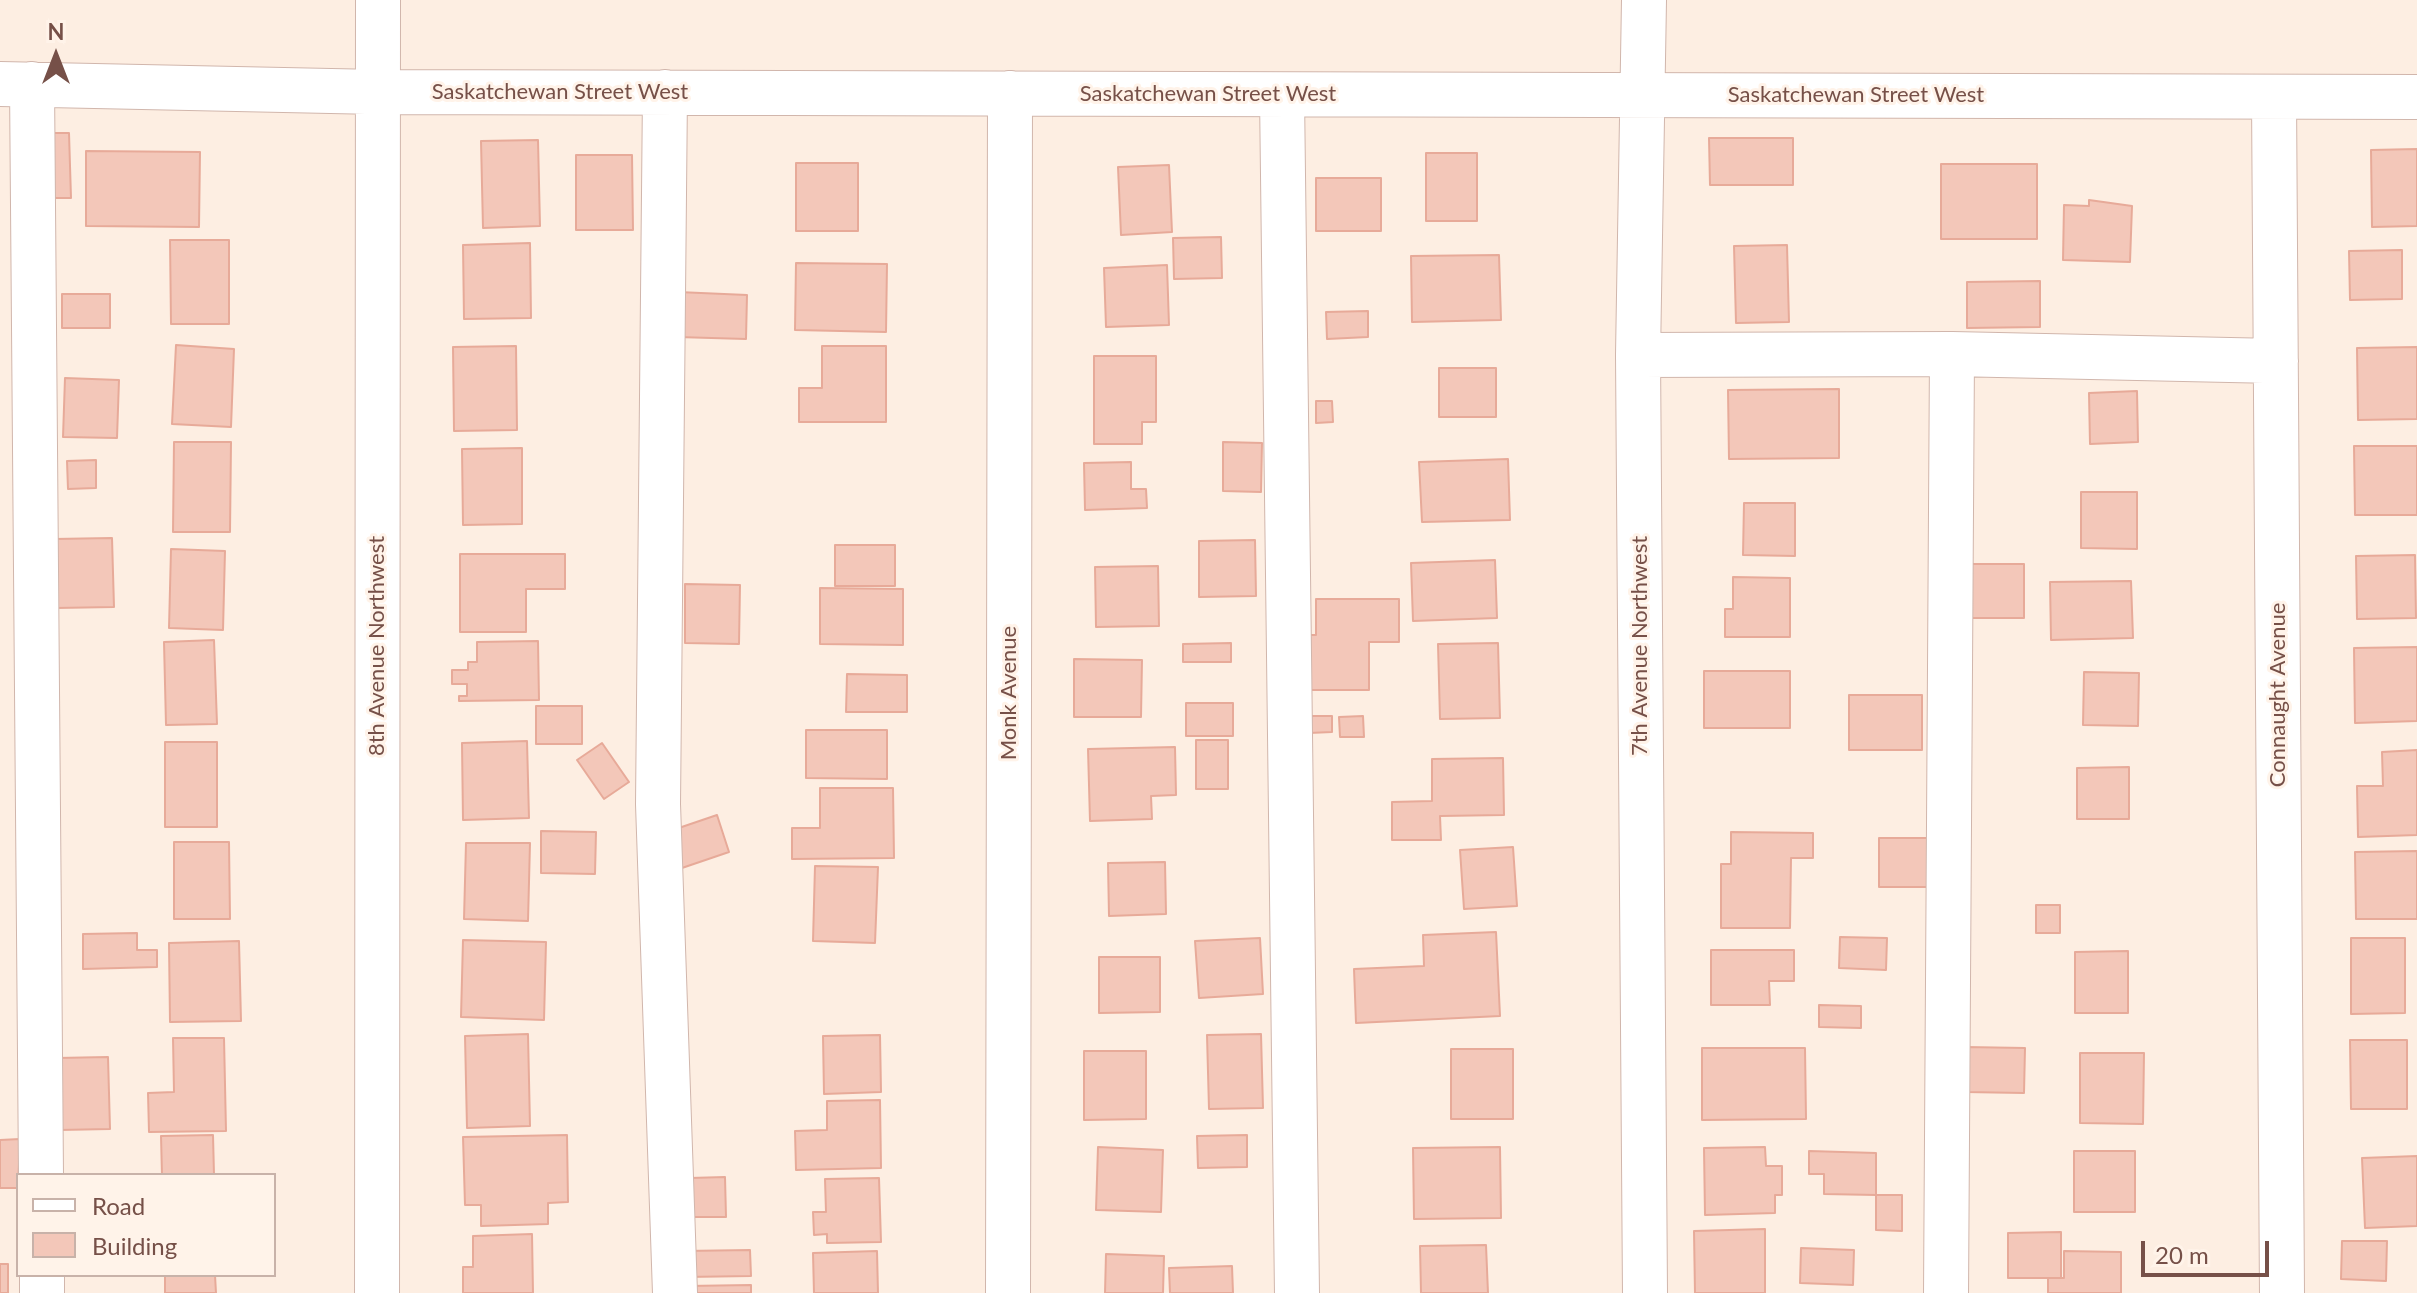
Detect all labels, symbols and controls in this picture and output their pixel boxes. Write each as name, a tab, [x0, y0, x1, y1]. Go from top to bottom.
north arrow	[16, 16, 96, 96]
text: N	[48, 18, 64, 45]
street label: Saskatchewan Street West	[432, 79, 688, 105]
street label: Saskatchewan Street West	[1080, 81, 1336, 107]
street label: Saskatchewan Street West	[1728, 82, 1984, 108]
street label: 8th Avenue Northwest	[364, 536, 390, 756]
street label: 7th Avenue Northwest	[1627, 536, 1653, 756]
street label: Connaught Avenue	[2265, 603, 2291, 787]
street label: Monk Avenue	[996, 626, 1022, 760]
legend	[16, 1173, 276, 1277]
text: Road	[92, 1191, 145, 1220]
scale bar	[2145, 1225, 2273, 1275]
text: Building	[92, 1231, 177, 1260]
text: 20 m	[2155, 1240, 2209, 1269]

